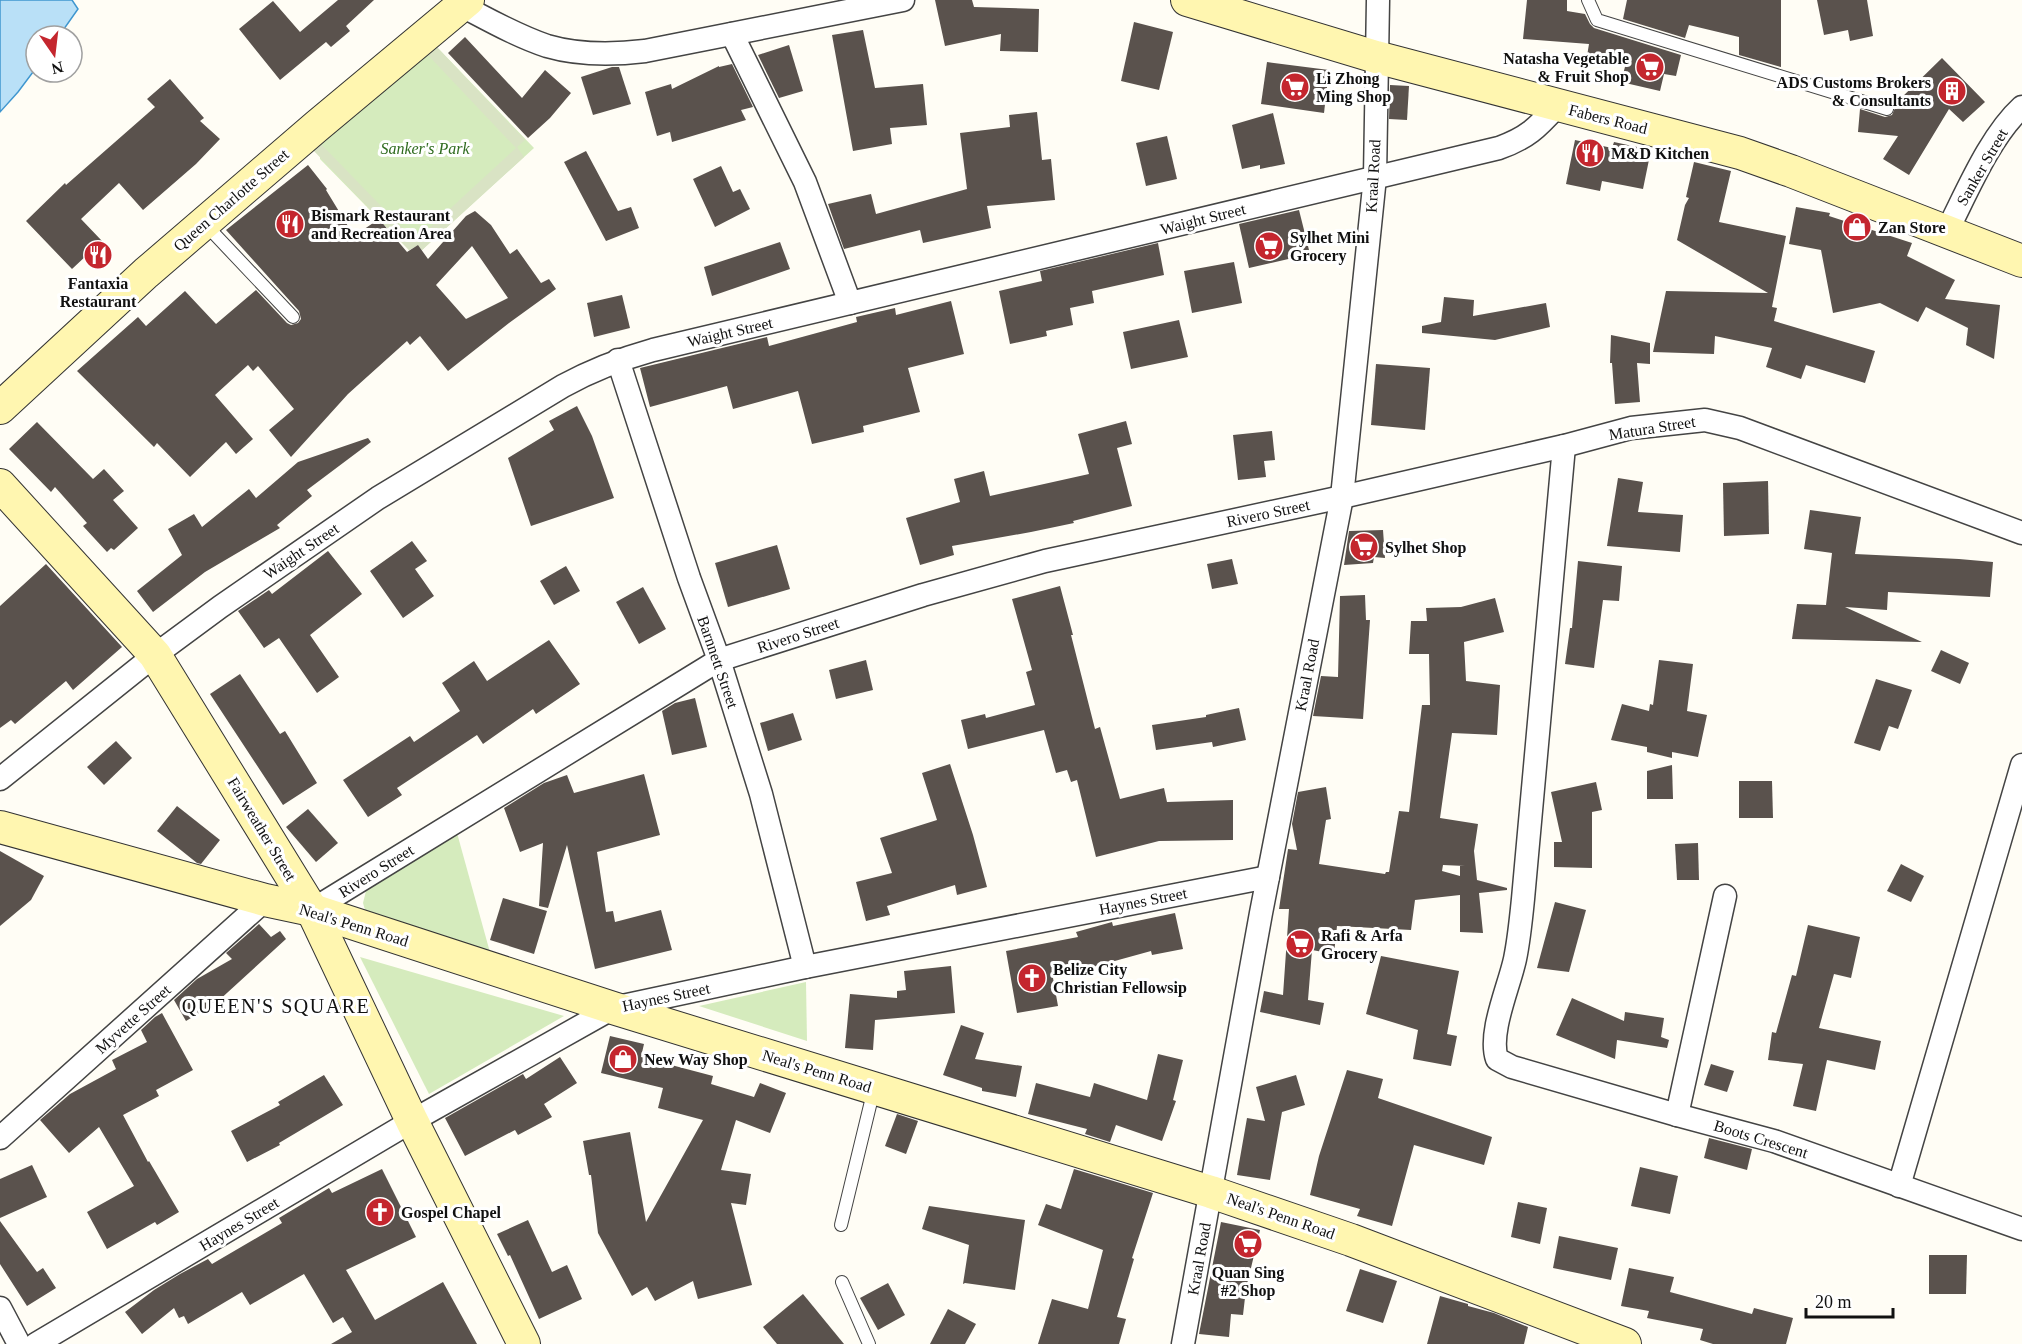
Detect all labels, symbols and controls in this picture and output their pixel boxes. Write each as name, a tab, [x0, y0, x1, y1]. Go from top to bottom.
north arrow	[24, 24, 84, 84]
place label: Natasha Vegetable & Fruit Shop	[1503, 50, 1629, 86]
supermarket icon: Natasha Vegetable & Fruit Shop	[1634, 51, 1666, 83]
text: N	[49, 58, 65, 78]
place label: Li Zhong Ming Shop	[1316, 70, 1391, 106]
supermarket icon: Li Zhong Ming Shop	[1279, 71, 1311, 103]
place label: ADS Customs Brokers & Consultants	[1777, 74, 1931, 109]
building icon: ADS Customs Brokers & Consultants	[1936, 75, 1968, 107]
street label: Fabers Road	[1567, 101, 1649, 137]
street label: Sanker Street	[1953, 125, 2011, 208]
restaurant icon: M&D Kitchen	[1574, 137, 1606, 169]
street label: Kraal Road	[1363, 139, 1383, 213]
park label: Sanker's Park	[380, 140, 470, 157]
street label: Queen Charlotte Street	[170, 145, 292, 255]
place label: M&D Kitchen	[1611, 145, 1709, 162]
street label: Waight Street	[1159, 200, 1248, 239]
place label: Bismark Restaurant and Recreation Area	[311, 207, 452, 242]
restaurant icon: Bismark Restaurant and Recreation Area	[274, 208, 306, 240]
shop icon: Zan Store	[1841, 211, 1873, 243]
place label: Zan Store	[1878, 219, 1946, 236]
place label: Sylhet Mini Grocery	[1290, 229, 1370, 265]
supermarket icon: Sylhet Mini Grocery	[1253, 230, 1285, 262]
restaurant icon: Fantaxia Restaurant	[82, 239, 114, 271]
place label: Fantaxia Restaurant	[60, 275, 137, 310]
street label: Waight Street	[686, 314, 775, 351]
street label: Matura Street	[1607, 413, 1697, 443]
street label: Rivero Street	[1225, 496, 1312, 530]
street label: Waight Street	[260, 519, 343, 583]
supermarket icon: Sylhet Shop	[1348, 531, 1380, 563]
place label: Sylhet Shop	[1385, 539, 1466, 557]
street label: Barnnett Street	[694, 614, 742, 711]
street label: Rivero Street	[755, 614, 842, 656]
street label: Kraal Road	[1292, 637, 1322, 713]
street label: Fairweather Street	[224, 774, 300, 884]
street label: Rivero Street	[336, 841, 417, 901]
street label: Haynes Street	[1098, 884, 1189, 919]
street label: Neal's Penn Road	[297, 900, 411, 950]
place label: Rafi & Arfa Grocery	[1321, 927, 1403, 963]
supermarket icon: Rafi & Arfa Grocery	[1284, 928, 1316, 960]
place label: Belize City Christian Fellowsip	[1053, 961, 1187, 997]
church icon: Belize City Christian Fellowsip	[1016, 962, 1048, 994]
street label: Haynes Street	[621, 979, 712, 1016]
street label: Myvette Street	[92, 981, 175, 1058]
district label: QUEEN'S SQUARE	[182, 995, 370, 1017]
shop icon: New Way Shop	[607, 1043, 639, 1075]
street label: Neal's Penn Road	[760, 1046, 874, 1096]
place label: New Way Shop	[644, 1051, 748, 1069]
street label: Boots Crescent	[1712, 1117, 1811, 1162]
street label: Neal's Penn Road	[1225, 1190, 1337, 1242]
street label: Haynes Street	[196, 1193, 283, 1255]
church icon: Gospel Chapel	[364, 1196, 396, 1228]
place label: Gospel Chapel	[401, 1204, 502, 1222]
street label: Kraal Road	[1184, 1221, 1214, 1297]
supermarket icon: Quan Sing #2 Shop	[1232, 1228, 1264, 1260]
place label: Quan Sing #2 Shop	[1212, 1264, 1284, 1300]
scale bar	[1806, 1281, 1893, 1319]
text: 20 m	[1815, 1292, 1852, 1312]

